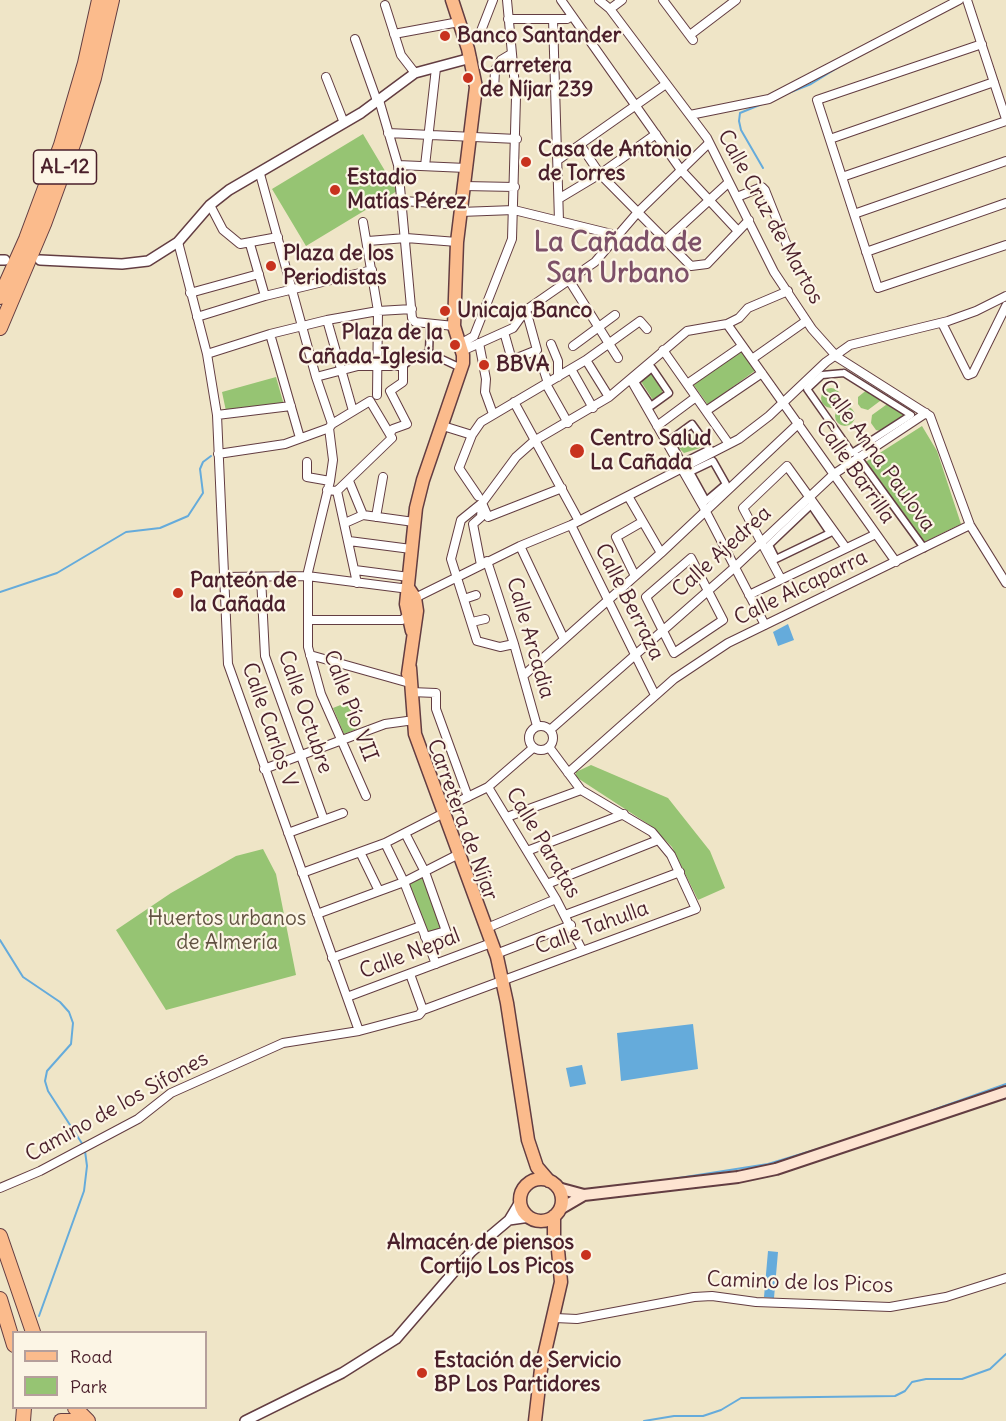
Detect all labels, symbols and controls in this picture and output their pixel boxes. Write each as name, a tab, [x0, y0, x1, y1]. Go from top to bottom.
place label: Banco Santander	[457, 23, 621, 49]
marker: Banco Santander	[438, 29, 452, 43]
place label: Carretera de Níjar 239	[480, 53, 593, 103]
marker: Carretera de Níjar 239	[461, 71, 475, 85]
street label: Calle Cruz de Martos	[712, 125, 828, 309]
place label: Casa de Antonio de Torres	[538, 137, 692, 187]
road number: AL-12	[34, 150, 97, 184]
marker: Casa de Antonio de Torres	[519, 155, 533, 169]
place label: Estadio Matías Pérez	[347, 165, 467, 215]
marker: Estadio Matías Pérez	[328, 183, 342, 197]
district label: La Cañada de San Urbano	[534, 227, 702, 290]
place label: Plaza de los Periodistas	[283, 241, 394, 291]
marker: Plaza de los Periodistas	[264, 259, 278, 273]
place label: Unicaja Banco	[457, 298, 592, 324]
marker: Unicaja Banco	[438, 304, 452, 318]
place label: Plaza de la Cañada-Iglesia	[298, 320, 443, 370]
marker: Plaza de la Cañada-Iglesia	[448, 338, 462, 352]
place label: BBVA	[496, 352, 549, 378]
marker: BBVA	[477, 358, 491, 372]
street label: Calle Anna Paulova	[814, 375, 940, 537]
street label: Calle Barrilla	[810, 415, 900, 529]
place label: Centro Salud La Cañada	[590, 426, 712, 476]
marker: Centro Salud La Cañada	[568, 442, 586, 460]
street label: Calle Ajedrea	[667, 501, 777, 603]
street label: Calle Berraza	[589, 540, 669, 664]
street label: Calle Alcaparra	[730, 545, 872, 631]
place label: Panteón de la Cañada	[190, 568, 297, 618]
street label: Calle Arcadia	[501, 575, 559, 701]
marker: Panteón de la Cañada	[171, 586, 185, 600]
street label: Calle Octubre	[272, 647, 338, 777]
street label: Calle Pío VII	[317, 647, 383, 765]
street label: Calle Carlos V	[236, 660, 302, 790]
street label: Carretera de Níjar	[421, 736, 503, 904]
street label: Calle Paratas	[500, 783, 586, 903]
street label: Calle Tahulla	[532, 896, 652, 960]
park label: Huertos urbanos de Almería	[148, 906, 306, 956]
street label: Calle Nepal	[356, 923, 464, 985]
street label: Camino de los Sifones	[21, 1046, 213, 1168]
place label: Almacén de piensos Cortijo Los Picos	[387, 1230, 574, 1280]
marker: Almacén de piensos Cortijo Los Picos	[579, 1248, 593, 1262]
street label: Camino de los Picos	[706, 1267, 894, 1299]
legend	[12, 1331, 207, 1409]
text: Road	[70, 1345, 112, 1368]
place label: Estación de Servicio BP Los Partidores	[434, 1348, 621, 1398]
marker: Estación de Servicio BP Los Partidores	[415, 1366, 429, 1380]
text: Park	[70, 1375, 107, 1398]

